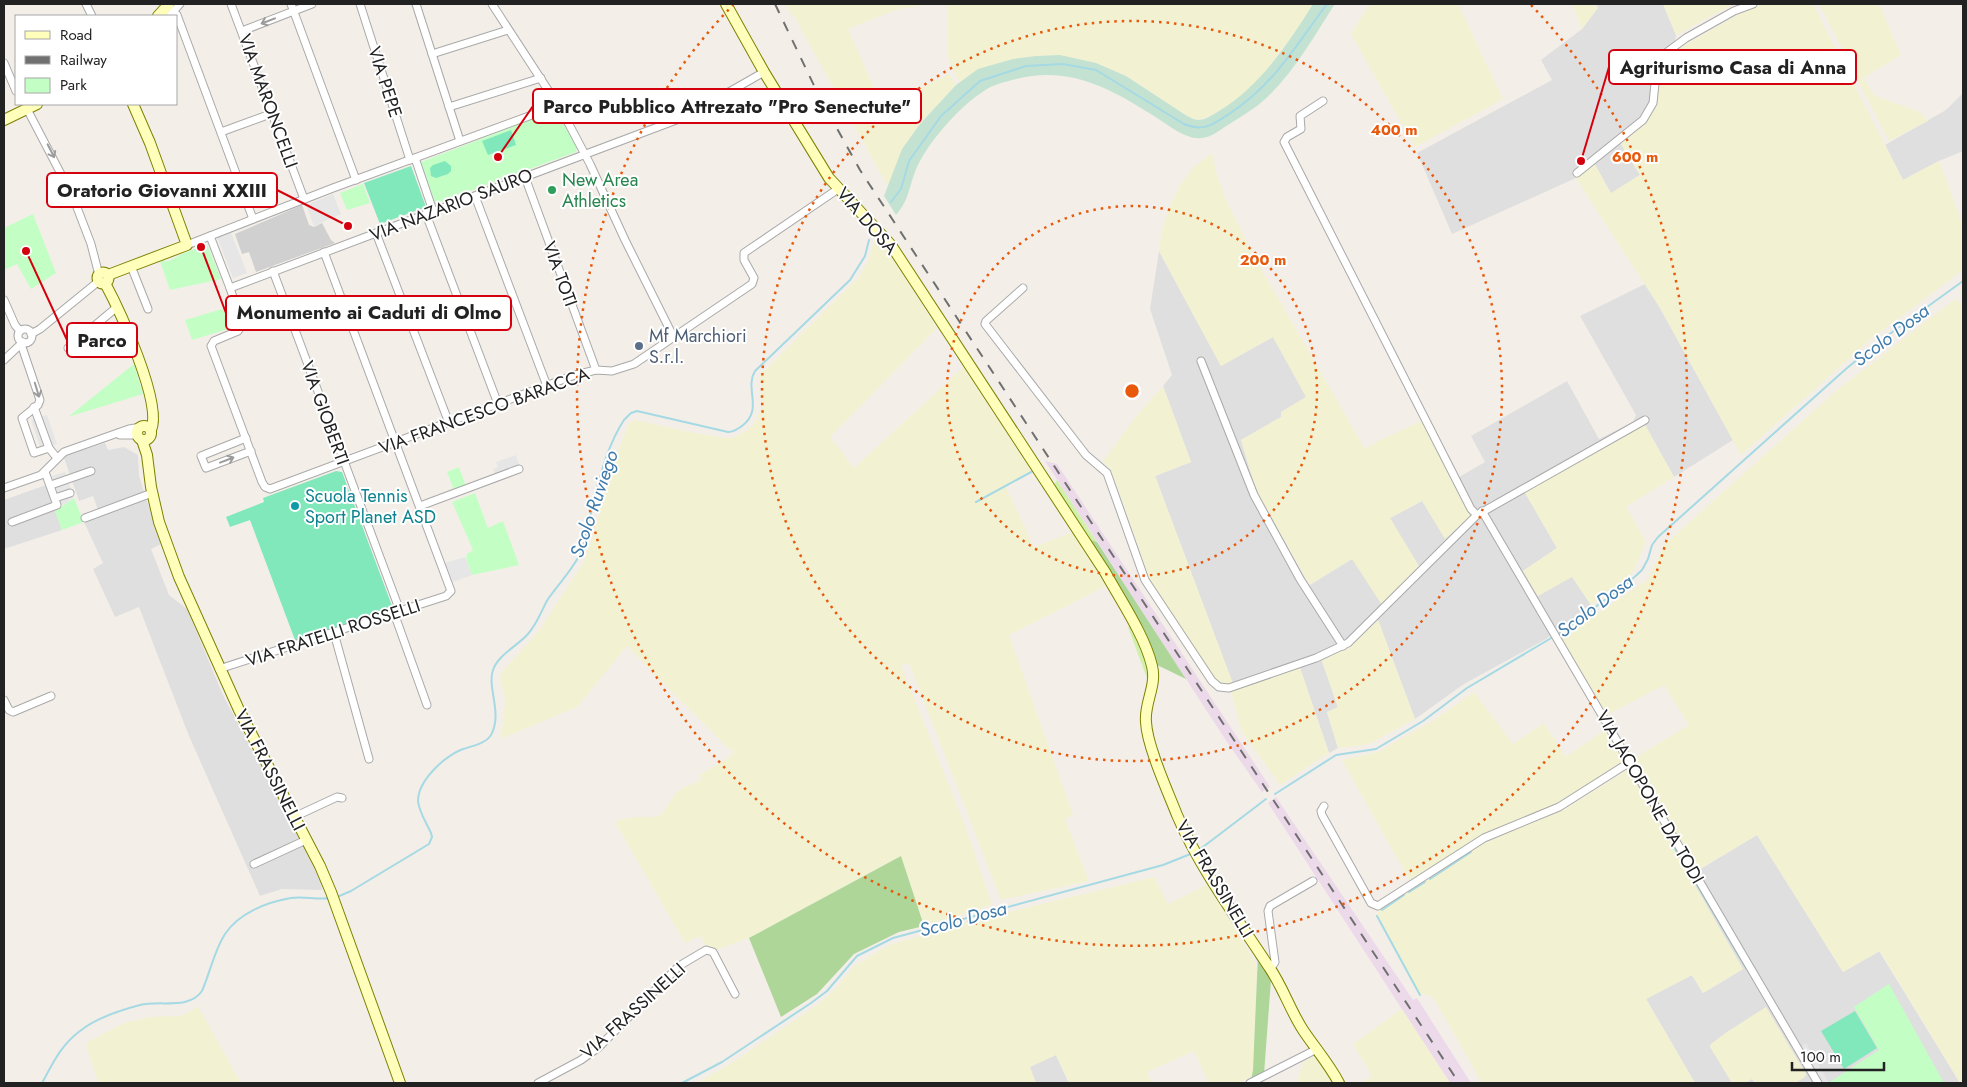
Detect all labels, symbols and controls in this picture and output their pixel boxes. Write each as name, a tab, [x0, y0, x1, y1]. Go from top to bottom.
legend	[15, 15, 178, 105]
one-way arrow	[261, 17, 276, 26]
text: Road	[60, 24, 92, 46]
street label: VIA MARONCELLI	[232, 30, 304, 172]
street label: VIA PEPE	[361, 43, 409, 121]
text: Railway	[60, 49, 107, 71]
callout: Agriturismo Casa di Anna	[1609, 50, 1856, 84]
text: Agriturismo Casa di Anna	[1619, 54, 1846, 81]
text: Park	[60, 74, 87, 96]
callout: Parco Pubblico Attrezato "Pro Senectute"	[533, 89, 921, 123]
text: Parco Pubblico Attrezato "Pro Senectute"	[543, 93, 911, 120]
text: 400 m	[1370, 119, 1418, 141]
one-way arrow	[46, 144, 56, 159]
text: 600 m	[1612, 146, 1658, 168]
street label: VIA NAZARIO SAURO	[366, 162, 536, 248]
place label: New Area Athletics	[562, 167, 638, 214]
callout: Oratorio Giovanni XXIII	[47, 173, 277, 207]
text: Oratorio Giovanni XXIII	[57, 177, 267, 204]
street label: VIA DOSA	[830, 182, 904, 260]
marker: New Area Athletics	[546, 184, 558, 196]
street label: VIA TOTI	[536, 238, 584, 310]
text: 200 m	[1240, 249, 1286, 271]
callout: Monumento ai Caduti di Olmo	[226, 296, 511, 330]
water label: Scolo Dosa	[1847, 297, 1935, 373]
text: Monumento ai Caduti di Olmo	[237, 299, 501, 326]
callout: Parco	[67, 323, 137, 357]
place label: Mf Marchiori S.r.l.	[649, 323, 747, 370]
text: Parco	[77, 327, 127, 354]
marker: Mf Marchiori S.r.l.	[633, 340, 645, 352]
street label: VIA GIOBERTI	[294, 357, 356, 469]
street label: VIA FRANCESCO BARACCA	[375, 361, 593, 461]
one-way arrow	[32, 382, 42, 398]
centre of rings	[1123, 382, 1141, 400]
water label: Scolo Ruviego	[563, 447, 625, 561]
one-way arrow	[218, 455, 234, 464]
place label: Scuola Tennis Sport Planet ASD	[305, 483, 436, 530]
marker: Scuola Tennis Sport Planet ASD	[289, 500, 301, 512]
water label: Scolo Dosa	[1551, 568, 1639, 644]
street label: VIA FRATELLI ROSSELLI	[242, 593, 424, 673]
street label: VIA FRASSINELLI	[228, 705, 312, 835]
street label: VIA JACOPONE DA TODI	[1590, 705, 1710, 889]
street label: VIA FRASSINELLI	[1170, 815, 1260, 943]
water label: Scolo Dosa	[916, 894, 1010, 944]
street label: VIA FRASSINELLI	[575, 957, 691, 1065]
scale bar	[1792, 1040, 1884, 1072]
text: 100 m	[1800, 1046, 1841, 1068]

